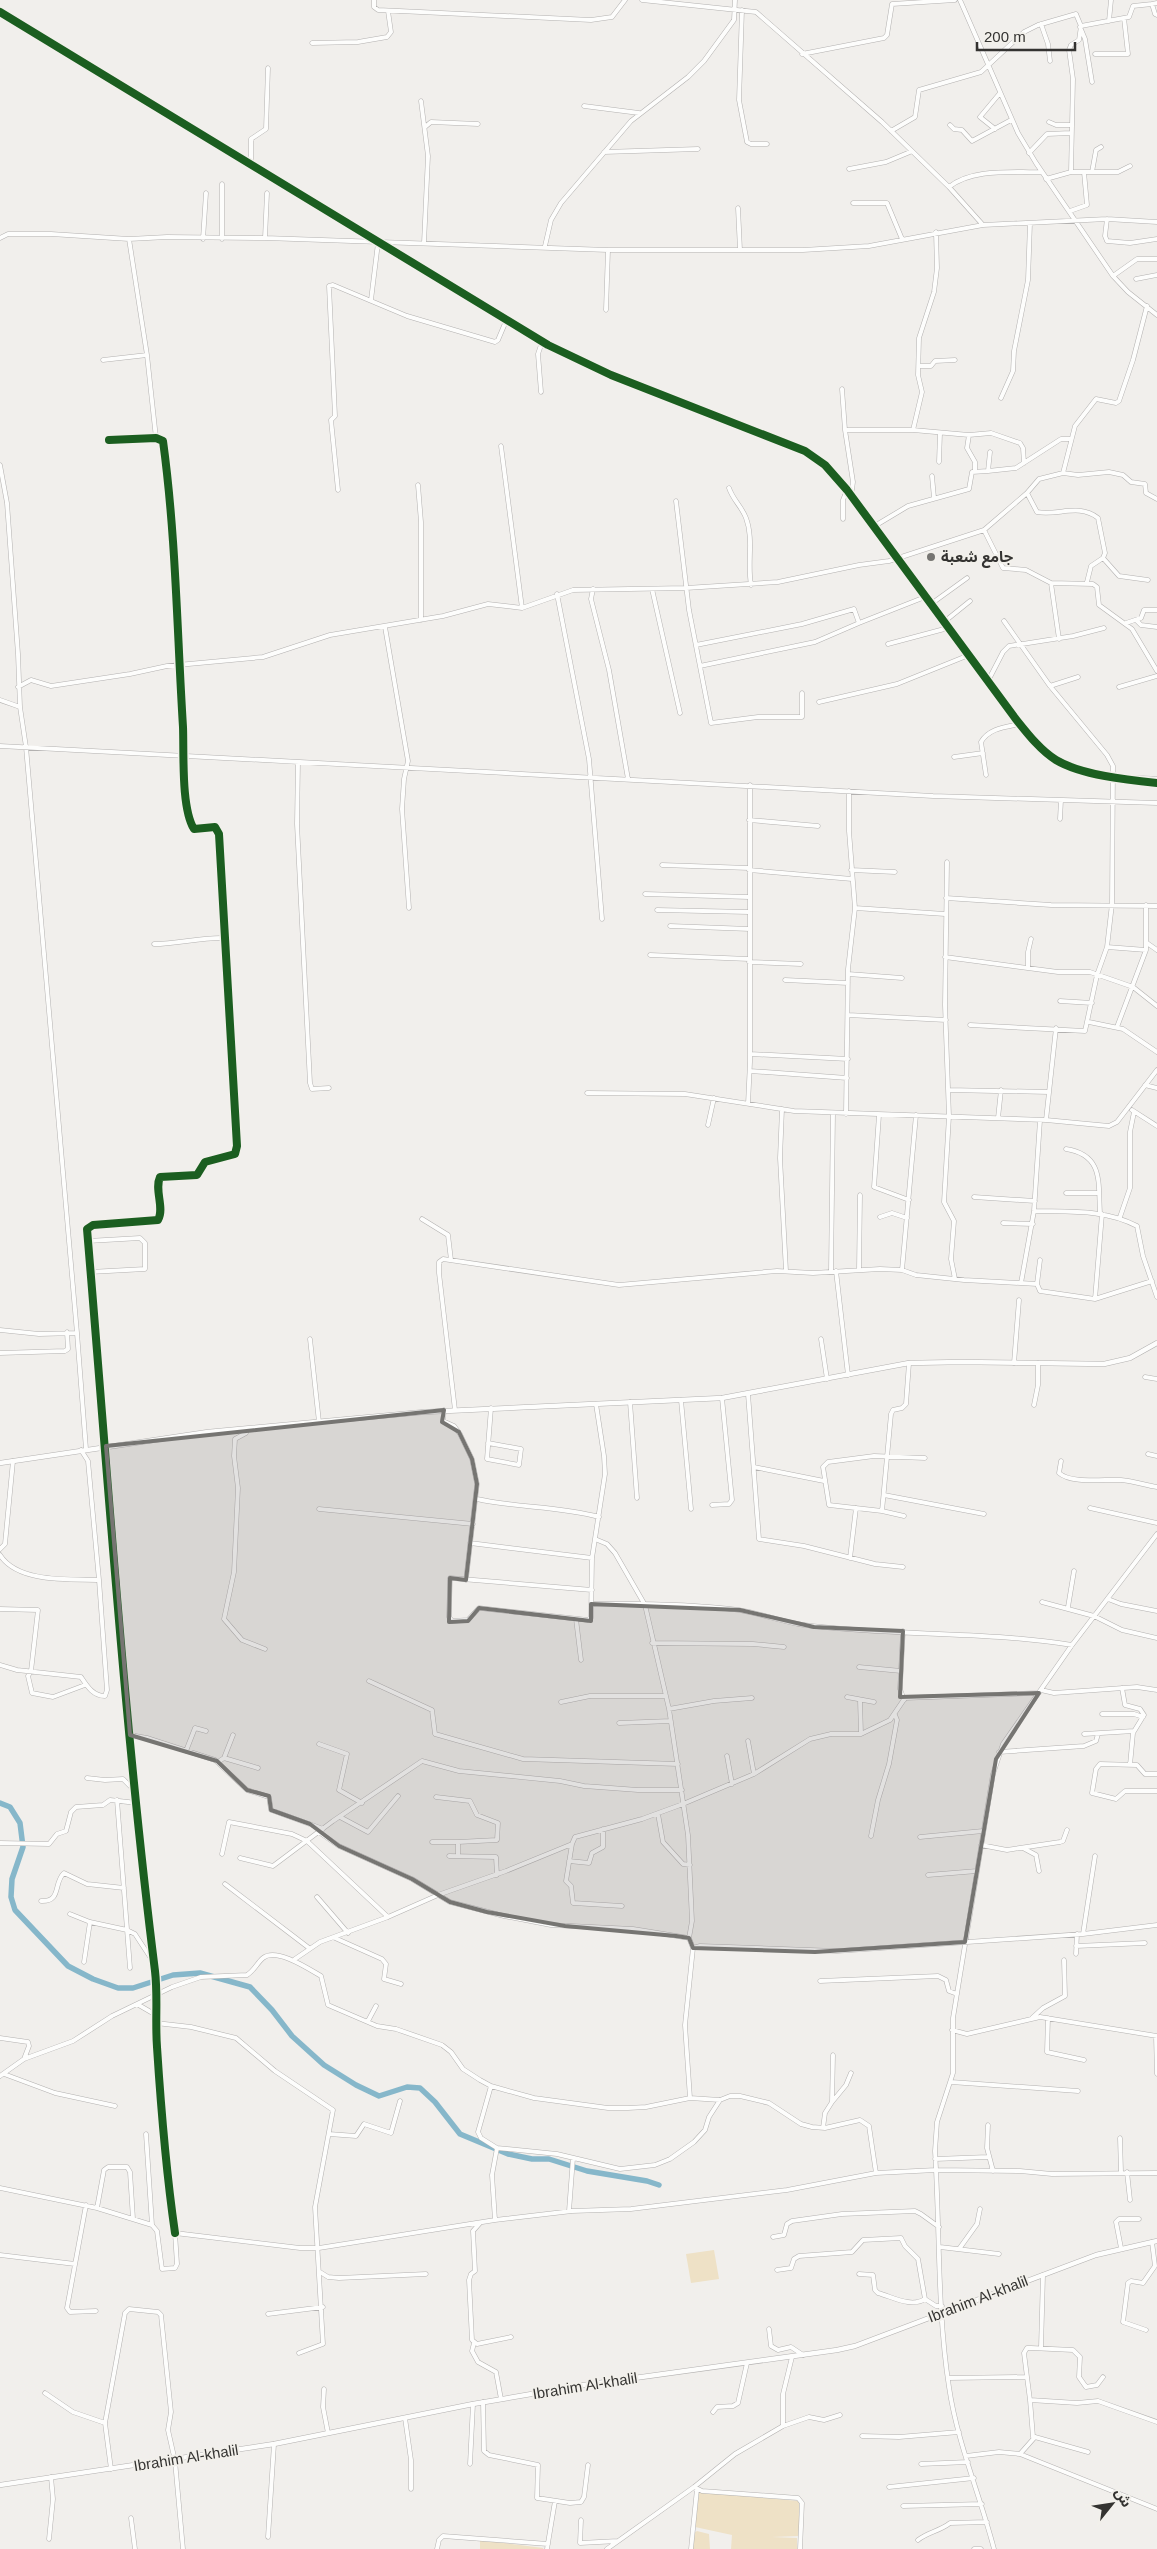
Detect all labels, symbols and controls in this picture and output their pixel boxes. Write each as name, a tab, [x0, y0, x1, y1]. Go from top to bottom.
scale bar	[977, 20, 1074, 52]
text: 200 m	[984, 28, 1026, 45]
place label: جامع شعبة	[941, 548, 1014, 568]
marker: جامع شعبة	[925, 551, 937, 563]
street label: Ibrahim Al-khalil	[925, 2272, 1030, 2325]
street label: Ibrahim Al-khalil	[531, 2369, 639, 2402]
street label: Ibrahim Al-khalil	[132, 2441, 240, 2474]
north arrow	[1087, 2479, 1137, 2529]
text: ش	[1112, 2485, 1135, 2510]

